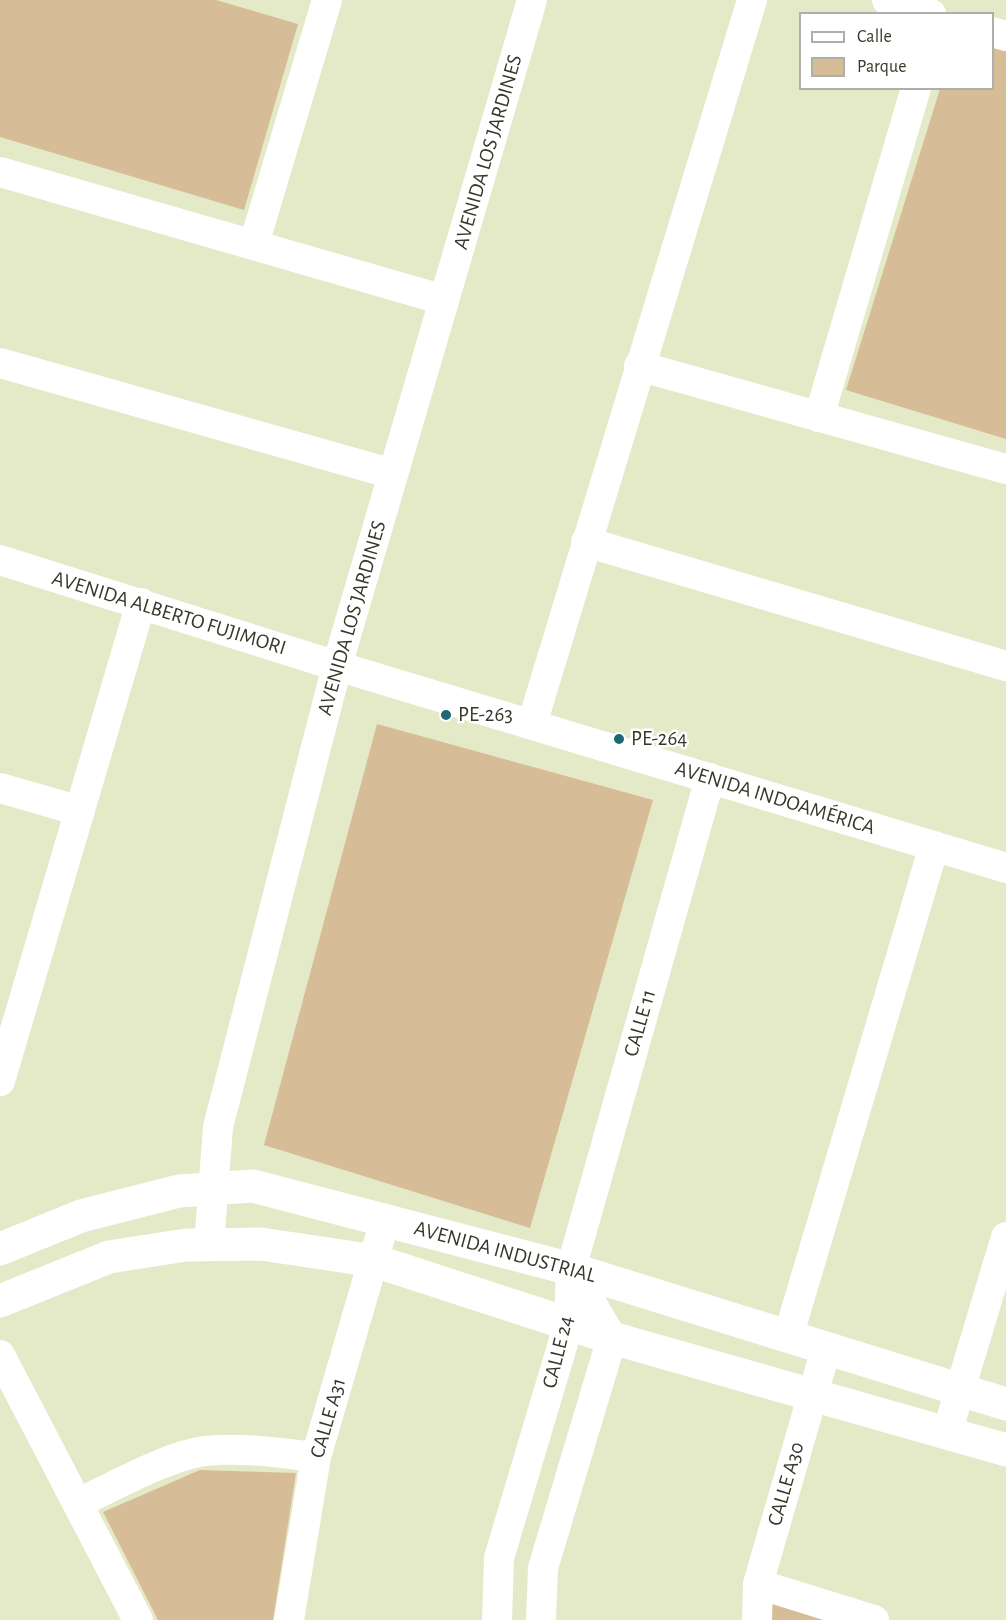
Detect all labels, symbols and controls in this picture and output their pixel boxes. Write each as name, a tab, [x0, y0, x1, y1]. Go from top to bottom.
legend	[799, 12, 994, 90]
text: Calle	[857, 28, 892, 46]
street label: AVENIDA LOS JARDINES	[448, 52, 528, 252]
text: Parque	[857, 58, 906, 76]
street label: AVENIDA LOS JARDINES	[312, 518, 392, 718]
street label: AVENIDA ALBERTO FUJIMORI	[49, 565, 289, 661]
place label: PE-263	[458, 702, 513, 728]
marker: PE-263	[439, 708, 453, 722]
place label: PE-264	[631, 726, 687, 752]
marker: PE-264	[612, 732, 626, 746]
street label: AVENIDA INDOAMÉRICA	[672, 756, 878, 840]
street label: CALLE 11	[618, 987, 662, 1059]
street label: AVENIDA INDUSTRIAL	[411, 1216, 599, 1288]
street label: CALLE 24	[537, 1313, 579, 1391]
street label: CALLE A31	[305, 1375, 351, 1461]
street label: CALLE A30	[762, 1439, 810, 1529]

